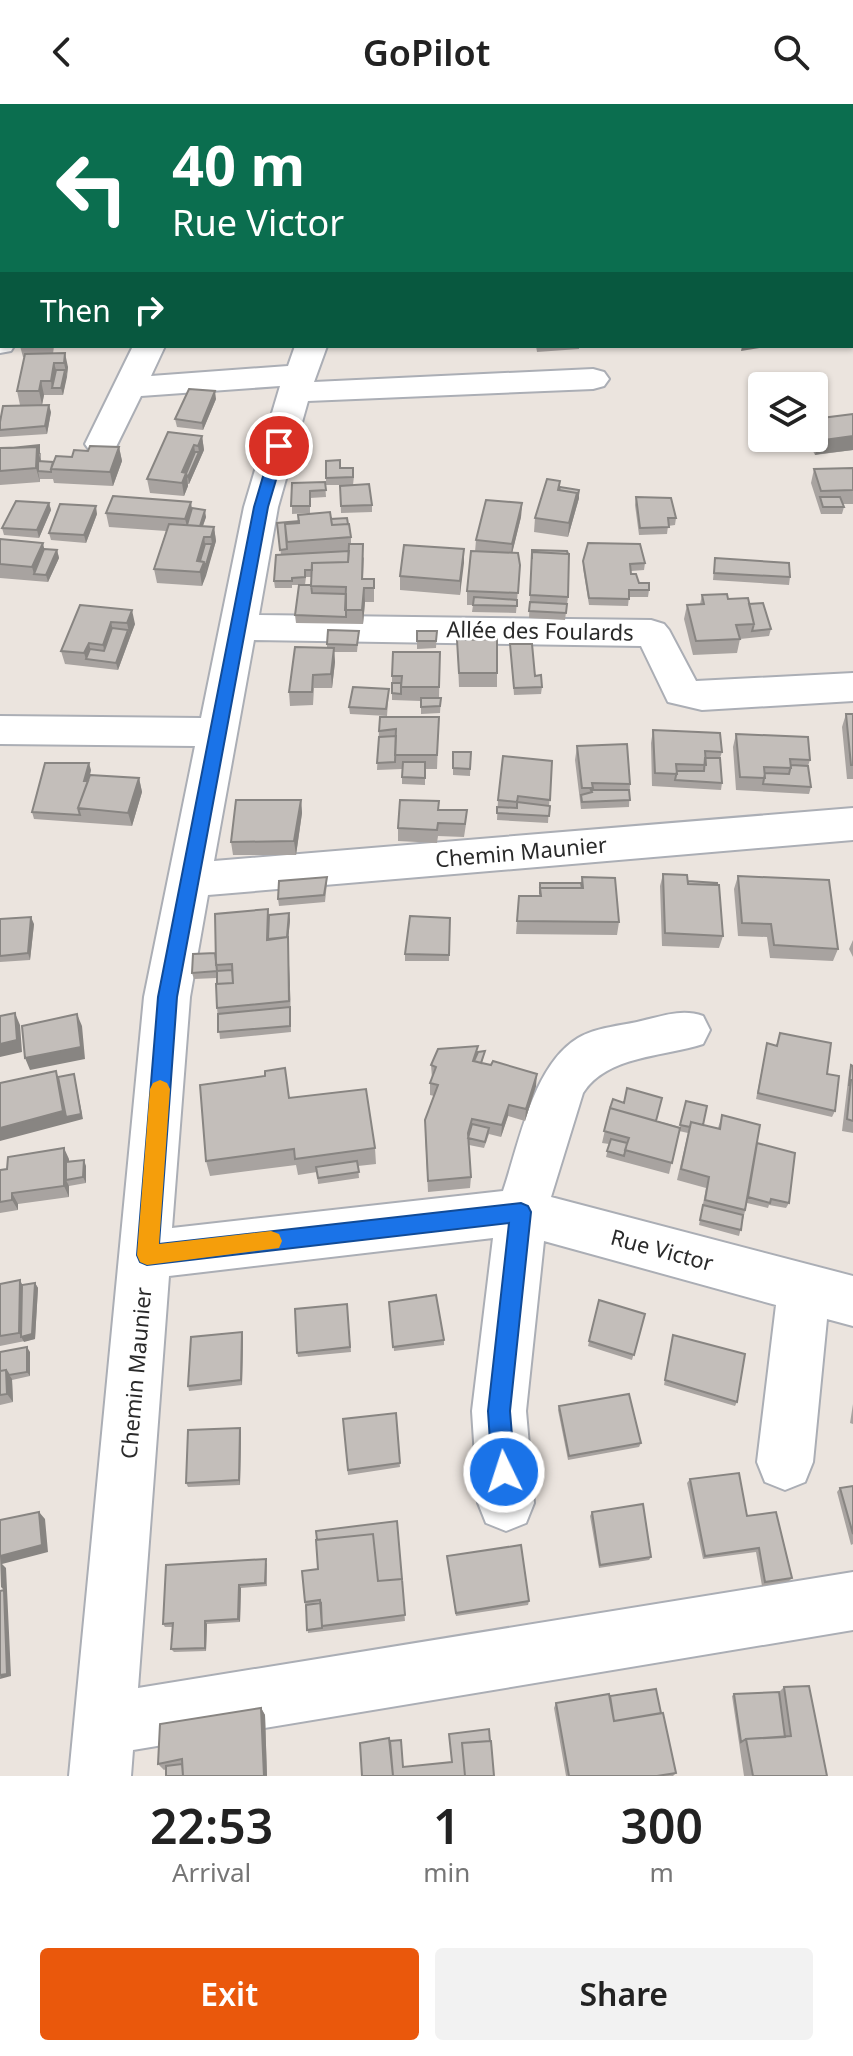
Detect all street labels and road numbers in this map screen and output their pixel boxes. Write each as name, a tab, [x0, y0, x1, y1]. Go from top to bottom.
street label: Allée des Foulards	[446, 613, 634, 647]
street label: Chemin Maunier	[434, 829, 608, 873]
street label: Rue Victor	[608, 1221, 717, 1277]
street label: Chemin Maunier	[113, 1286, 157, 1460]

